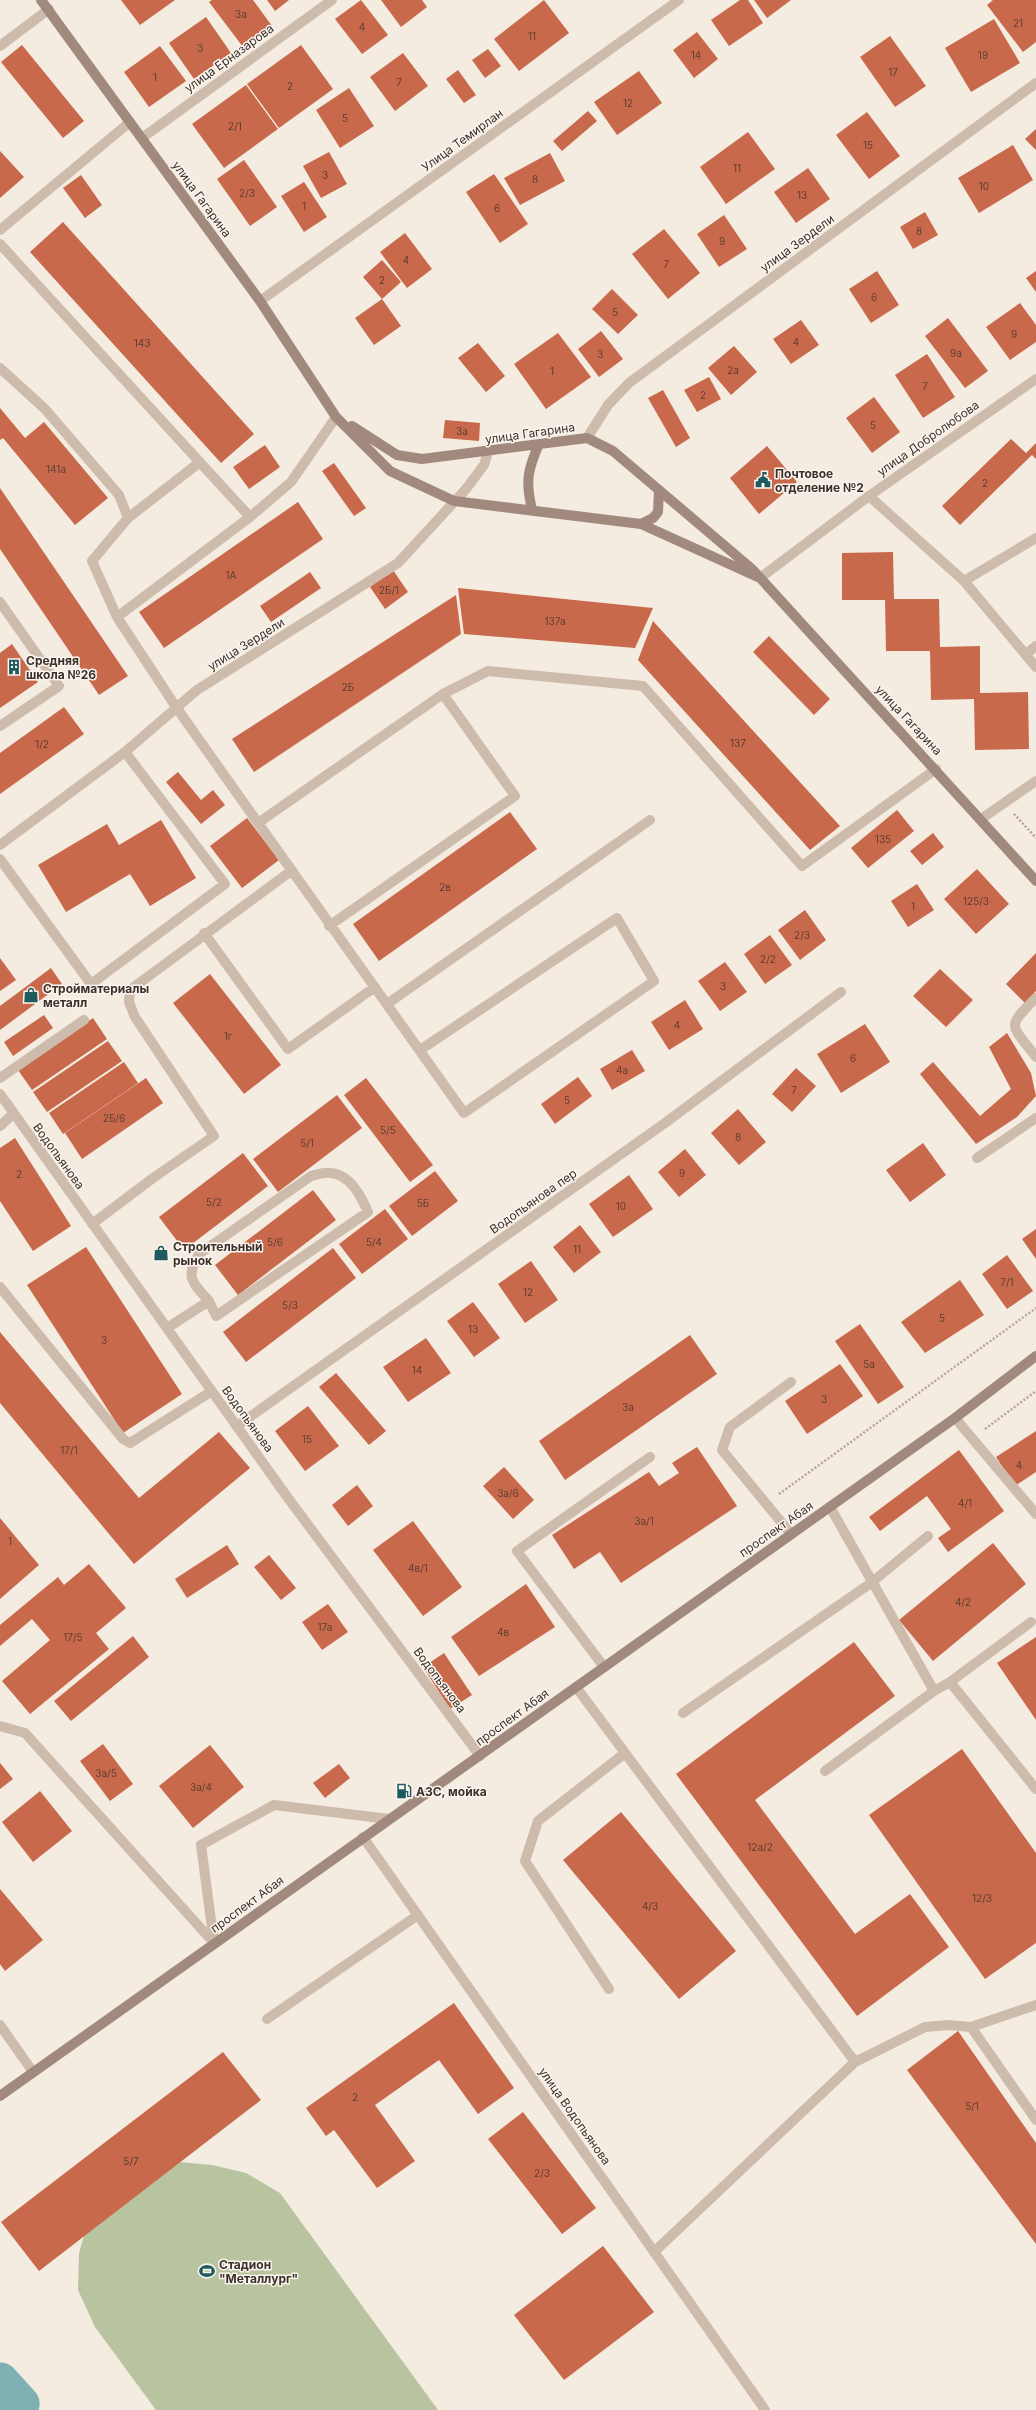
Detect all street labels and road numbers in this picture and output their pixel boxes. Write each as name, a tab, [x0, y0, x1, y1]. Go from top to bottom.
street label: улица Ерназарова	[181, 21, 277, 95]
street label: Улица Темирлан	[418, 105, 506, 175]
street label: улица Гагарина	[169, 158, 235, 240]
street label: улица Зердели	[757, 211, 837, 275]
street label: улица Добролюбова	[874, 397, 982, 479]
street label: улица Гагарина	[484, 419, 576, 447]
street label: улица Зердели	[205, 614, 287, 674]
street label: улица Гагарина	[873, 682, 945, 758]
street label: Водопьянова	[30, 1120, 88, 1192]
street label: Водопьянова пер	[487, 1165, 579, 1237]
street label: Водопьянова	[219, 1383, 277, 1455]
street label: проспект Абая	[736, 1498, 816, 1560]
street label: Водопьянова	[411, 1644, 469, 1716]
street label: проспект Абая	[473, 1685, 551, 1749]
street label: проспект Абая	[208, 1872, 286, 1936]
street label: улица Водопьянова	[536, 2064, 614, 2168]

